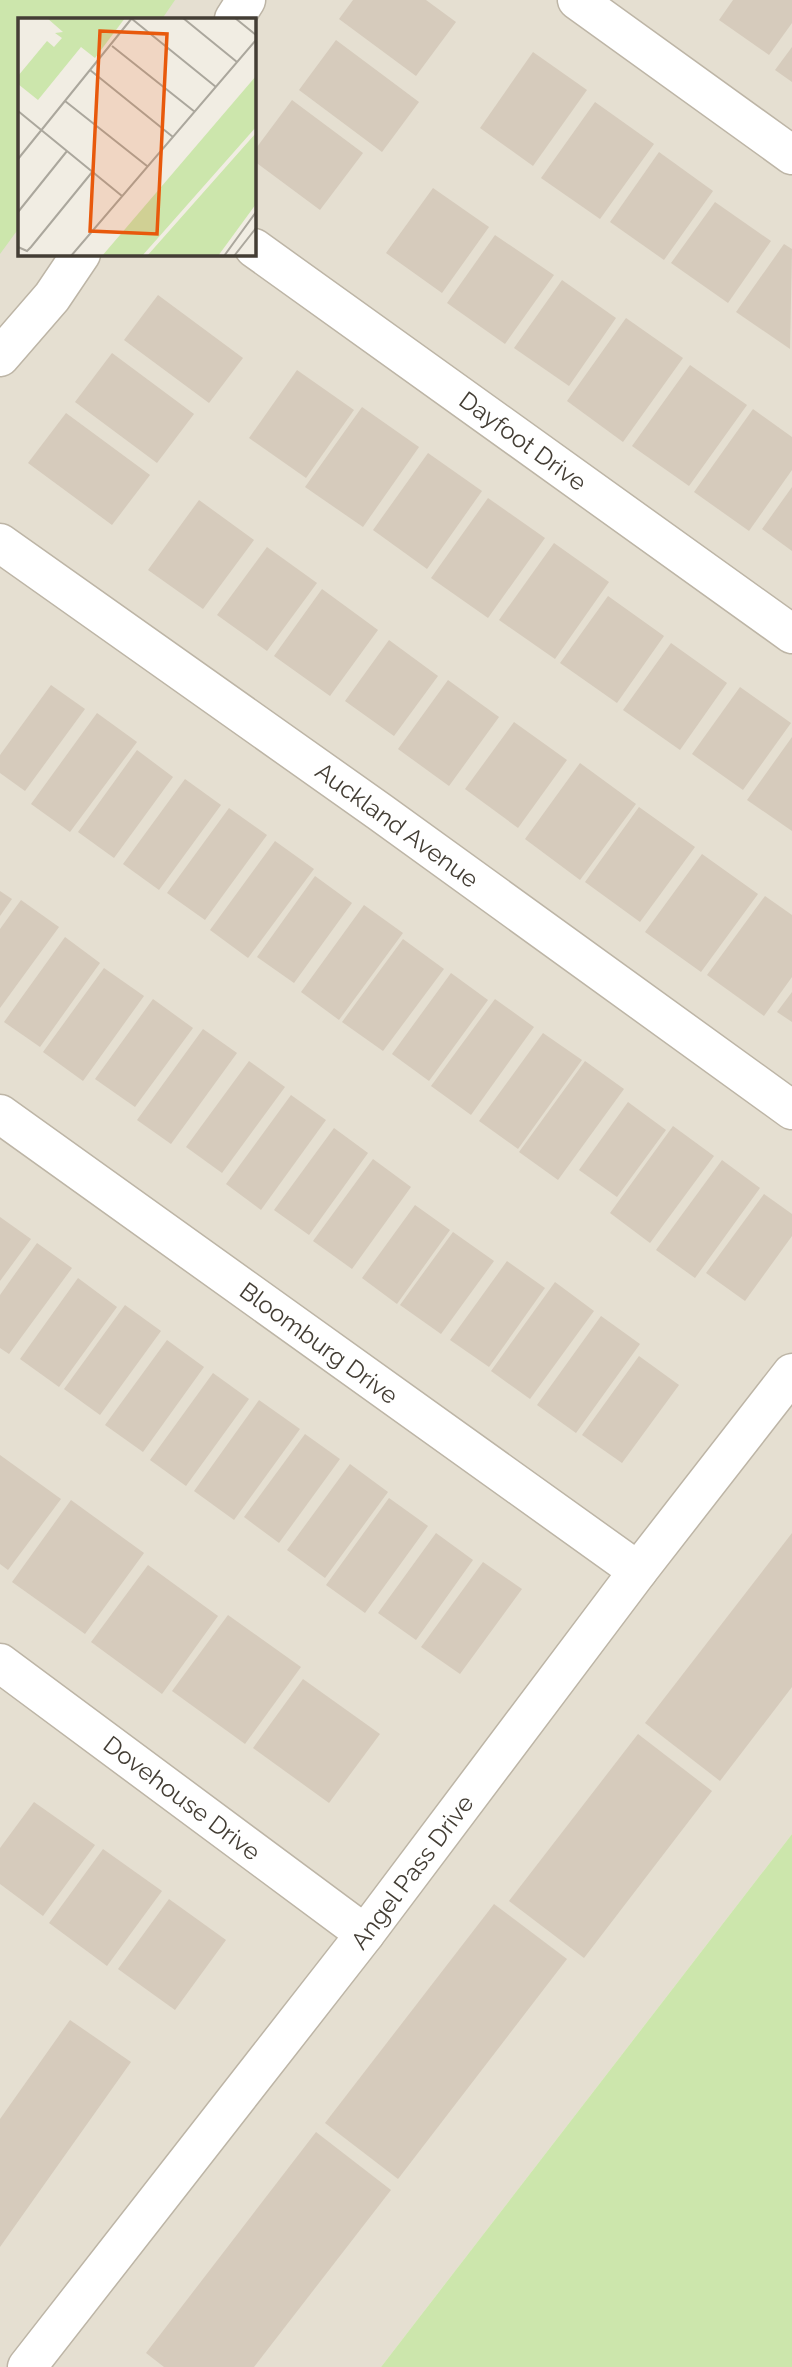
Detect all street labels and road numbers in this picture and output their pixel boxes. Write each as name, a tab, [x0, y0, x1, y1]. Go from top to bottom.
street label: Dayfoot Drive	[454, 385, 592, 497]
street label: Auckland Avenue	[310, 756, 484, 894]
street label: Bloomburg Drive	[234, 1276, 404, 1410]
street label: Dovehouse Drive	[98, 1730, 266, 1866]
street label: Angel Pass Drive	[345, 1789, 479, 1955]

